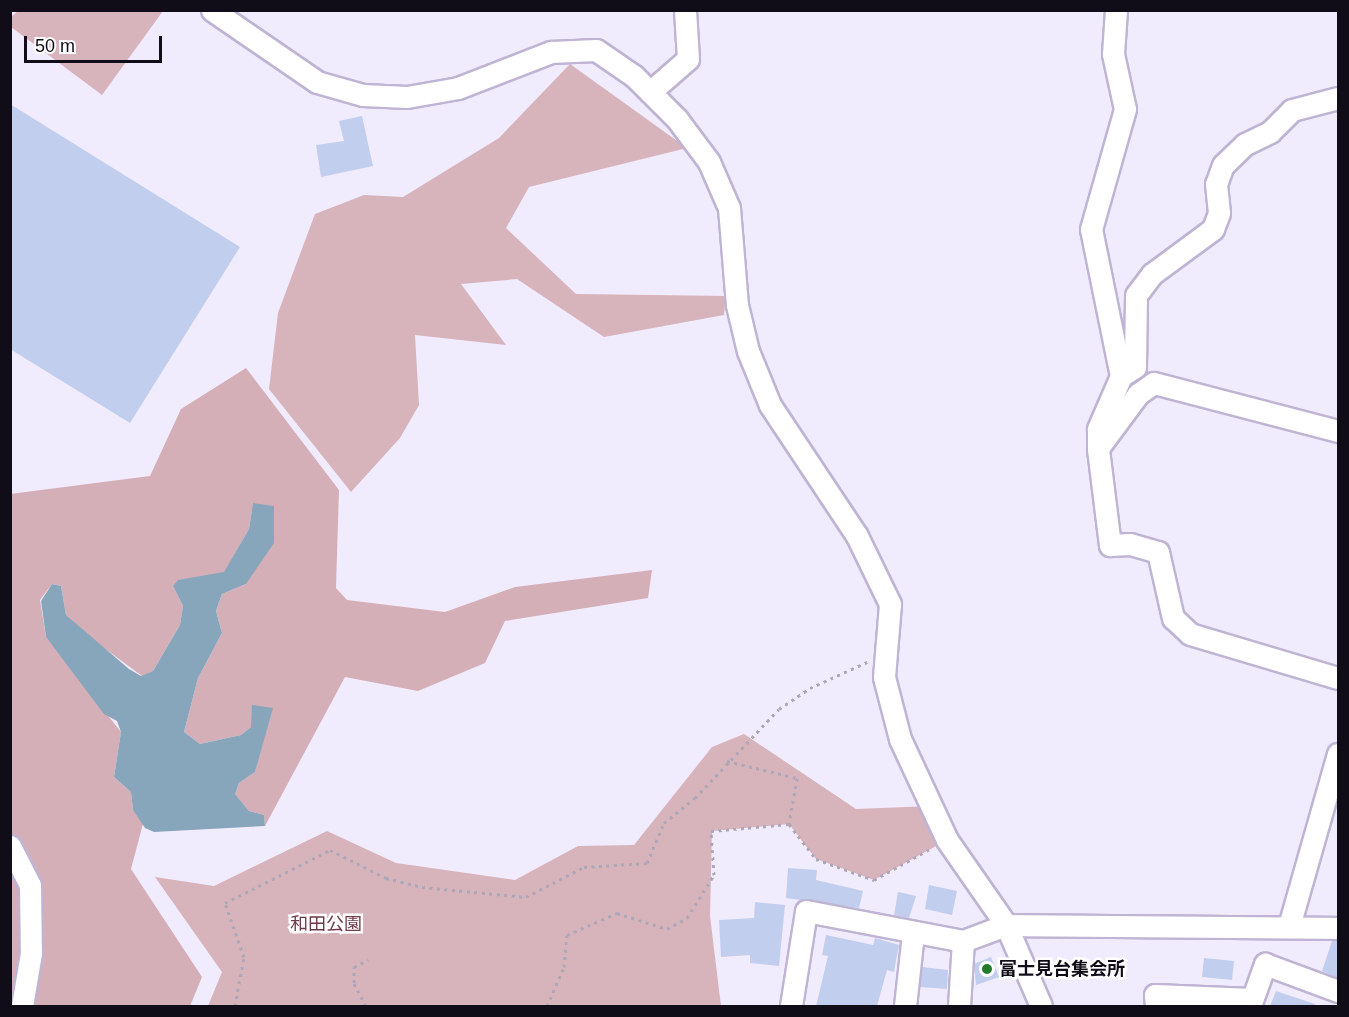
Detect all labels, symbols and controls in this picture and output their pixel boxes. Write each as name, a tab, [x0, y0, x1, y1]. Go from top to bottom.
scale bar	[27, 24, 165, 62]
text: 50 m	[35, 36, 75, 56]
park label: 和田公園	[290, 913, 362, 935]
place label: 富士見台集会所	[999, 958, 1125, 980]
marker: 富士見台集会所	[980, 962, 994, 976]

